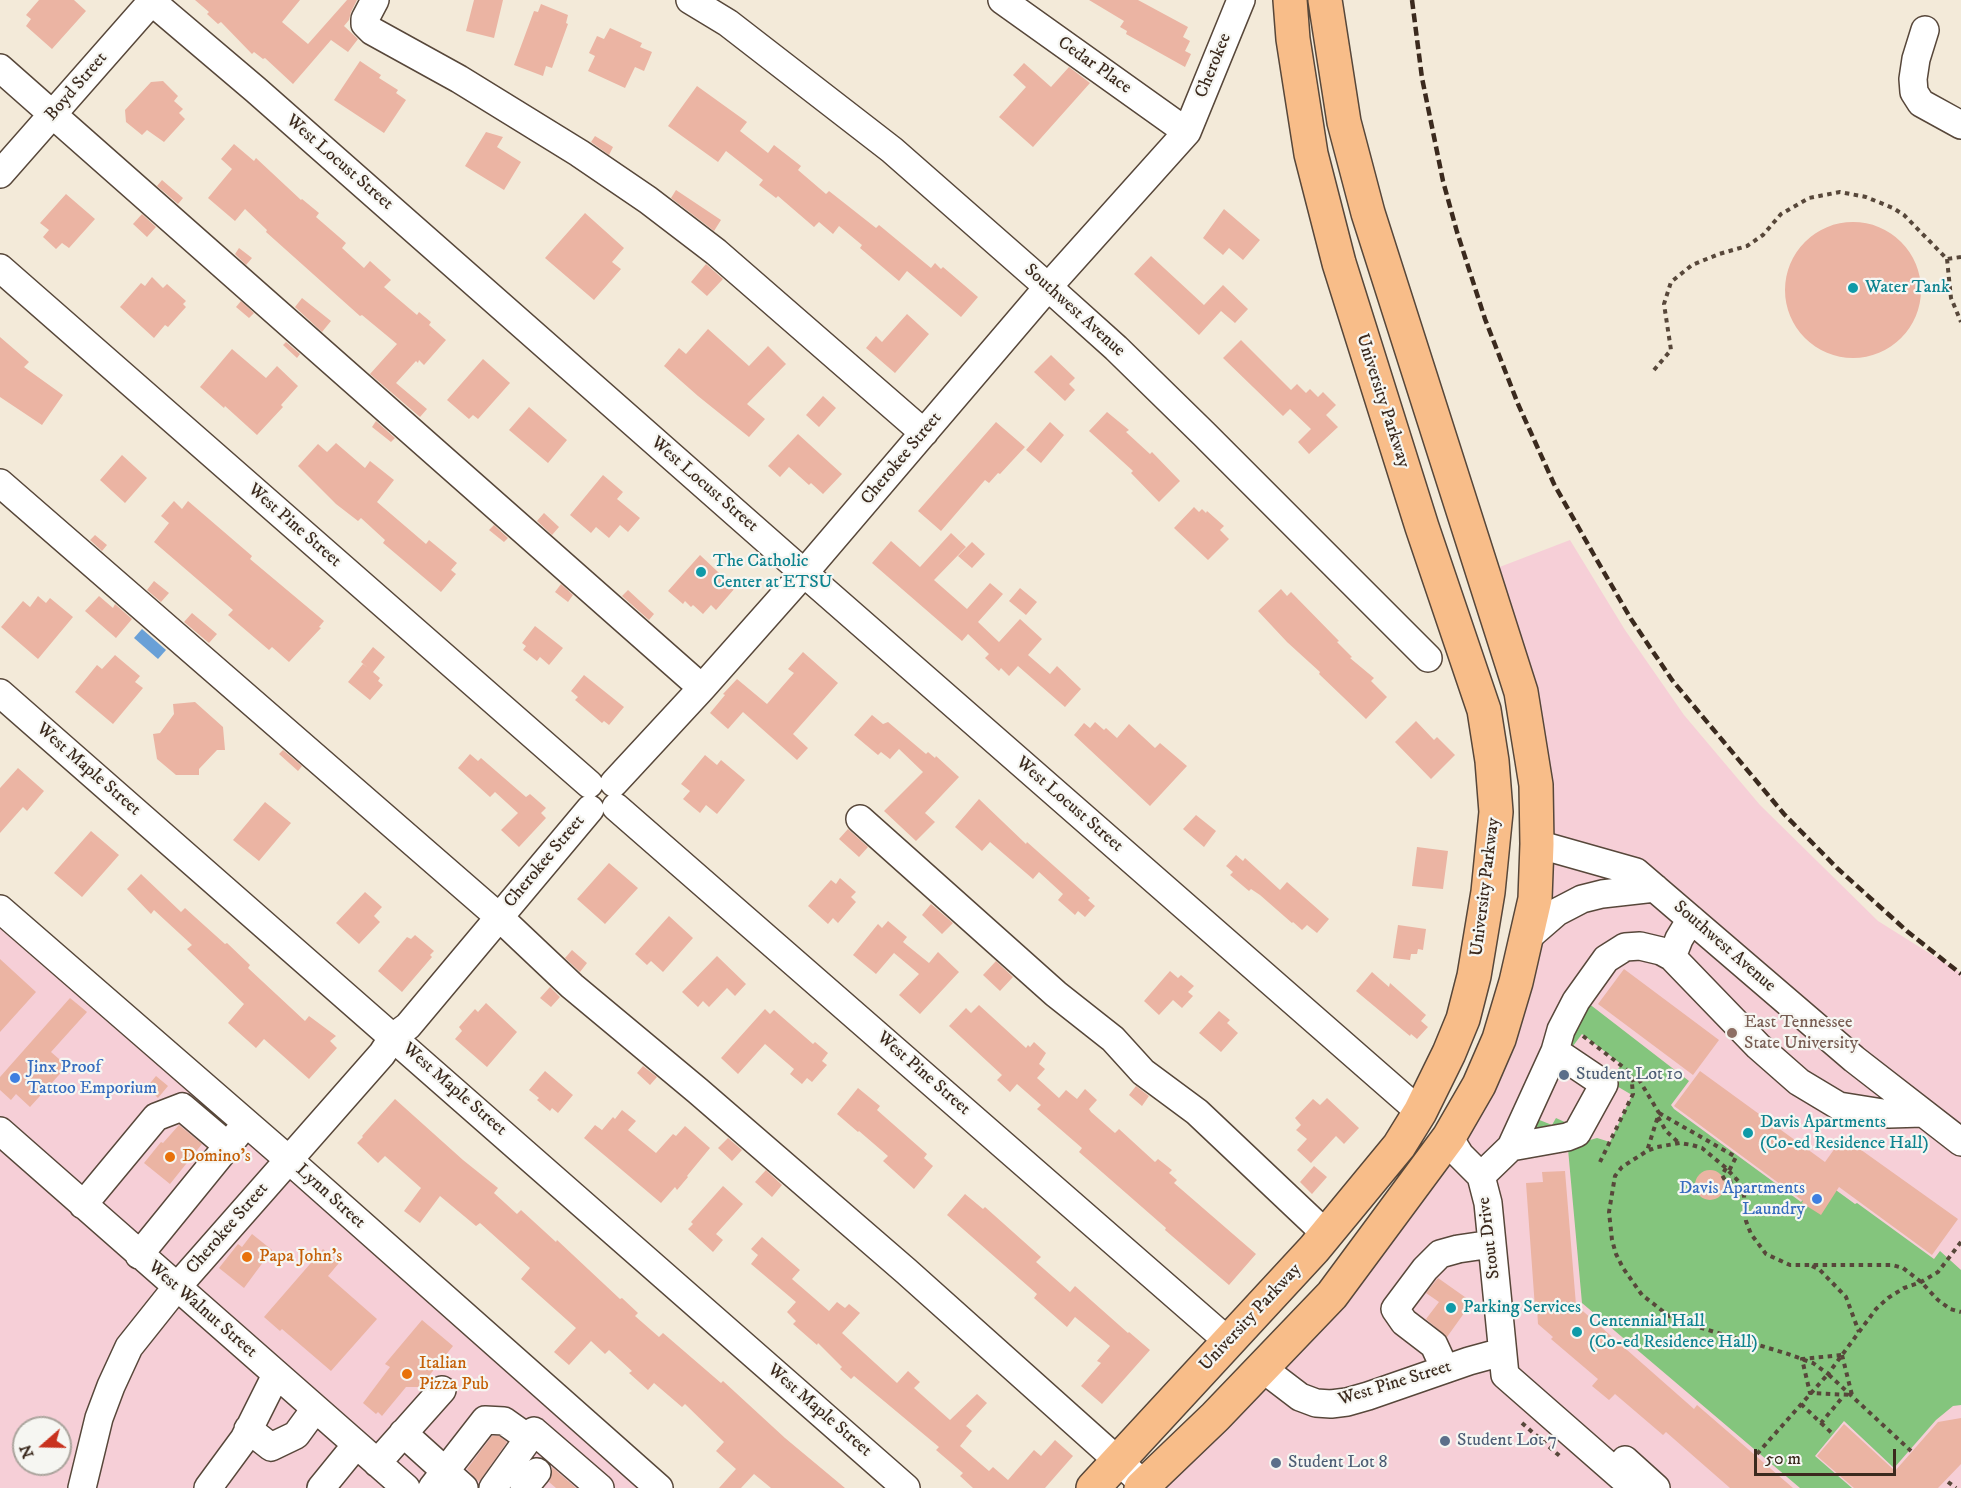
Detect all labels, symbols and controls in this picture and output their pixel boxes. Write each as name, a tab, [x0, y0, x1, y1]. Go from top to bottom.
street label: Cherokee	[1191, 30, 1237, 102]
street label: Cedar Place	[1053, 33, 1135, 99]
street label: Boyd Street	[41, 48, 113, 126]
street label: West Locust Street	[281, 111, 397, 215]
street label: Southwest Avenue	[1019, 260, 1129, 362]
place label: Water Tank	[1865, 277, 1950, 299]
marker: Water Tank	[1846, 281, 1860, 295]
street label: University Parkway	[1350, 331, 1414, 471]
street label: Cherokee Street	[857, 408, 947, 510]
street label: West Locust Street	[646, 433, 762, 537]
street label: West Pine Street	[243, 479, 345, 573]
place label: The Catholic Center at ETSU	[713, 551, 833, 594]
marker: The Catholic Center at ETSU	[694, 565, 708, 579]
street label: West Maple Street	[31, 719, 145, 821]
street label: West Locust Street	[1011, 753, 1127, 857]
street label: Cherokee Street	[500, 811, 590, 913]
street label: University Parkway	[1467, 816, 1505, 958]
street label: Southwest Avenue	[1668, 897, 1780, 997]
place label: East Tennessee State University	[1744, 1012, 1858, 1054]
marker: East Tennessee State University	[1725, 1026, 1739, 1040]
street label: West Pine Street	[872, 1027, 974, 1121]
street label: West Maple Street	[397, 1039, 511, 1141]
place label: Jinx Proof Tattoo Emporium	[27, 1057, 157, 1100]
place label: Student Lot 10	[1576, 1064, 1683, 1086]
marker: Student Lot 10	[1557, 1068, 1571, 1082]
marker: Jinx Proof Tattoo Emporium	[8, 1071, 22, 1085]
place label: Davis Apartments (Co-ed Residence Hall)	[1760, 1112, 1929, 1154]
marker: Davis Apartments (Co-ed Residence Hall)	[1741, 1126, 1755, 1140]
place label: Domino's	[182, 1146, 251, 1168]
marker: Domino's	[163, 1150, 177, 1164]
street label: Lynn Street	[291, 1160, 369, 1234]
place label: Davis Apartments Laundry	[1679, 1178, 1805, 1220]
street label: Cherokee Street	[182, 1179, 274, 1279]
marker: Davis Apartments Laundry	[1810, 1192, 1824, 1206]
street label: Stout Drive	[1474, 1196, 1506, 1280]
place label: Papa John's	[259, 1246, 342, 1268]
marker: Papa John's	[240, 1250, 254, 1264]
street label: West Walnut Street	[143, 1257, 261, 1363]
street label: University Parkway	[1196, 1260, 1306, 1376]
place label: Parking Services	[1463, 1297, 1581, 1319]
marker: Parking Services	[1444, 1301, 1458, 1315]
place label: Centennial Hall (Co-ed Residence Hall)	[1589, 1311, 1758, 1354]
marker: Centennial Hall (Co-ed Residence Hall)	[1570, 1325, 1584, 1339]
place label: Italian Pizza Pub	[419, 1353, 489, 1396]
street label: West Pine Street	[1336, 1357, 1454, 1411]
street label: West Maple Street	[762, 1360, 876, 1462]
marker: Italian Pizza Pub	[400, 1367, 414, 1381]
north arrow	[12, 1416, 72, 1476]
place label: Student Lot 7	[1457, 1430, 1557, 1452]
marker: Student Lot 7	[1438, 1434, 1452, 1448]
scale bar	[1757, 1437, 1900, 1475]
text: N	[15, 1442, 39, 1461]
text: 50 m	[1765, 1448, 1801, 1470]
place label: Student Lot 8	[1288, 1452, 1388, 1474]
marker: Student Lot 8	[1269, 1456, 1283, 1470]

